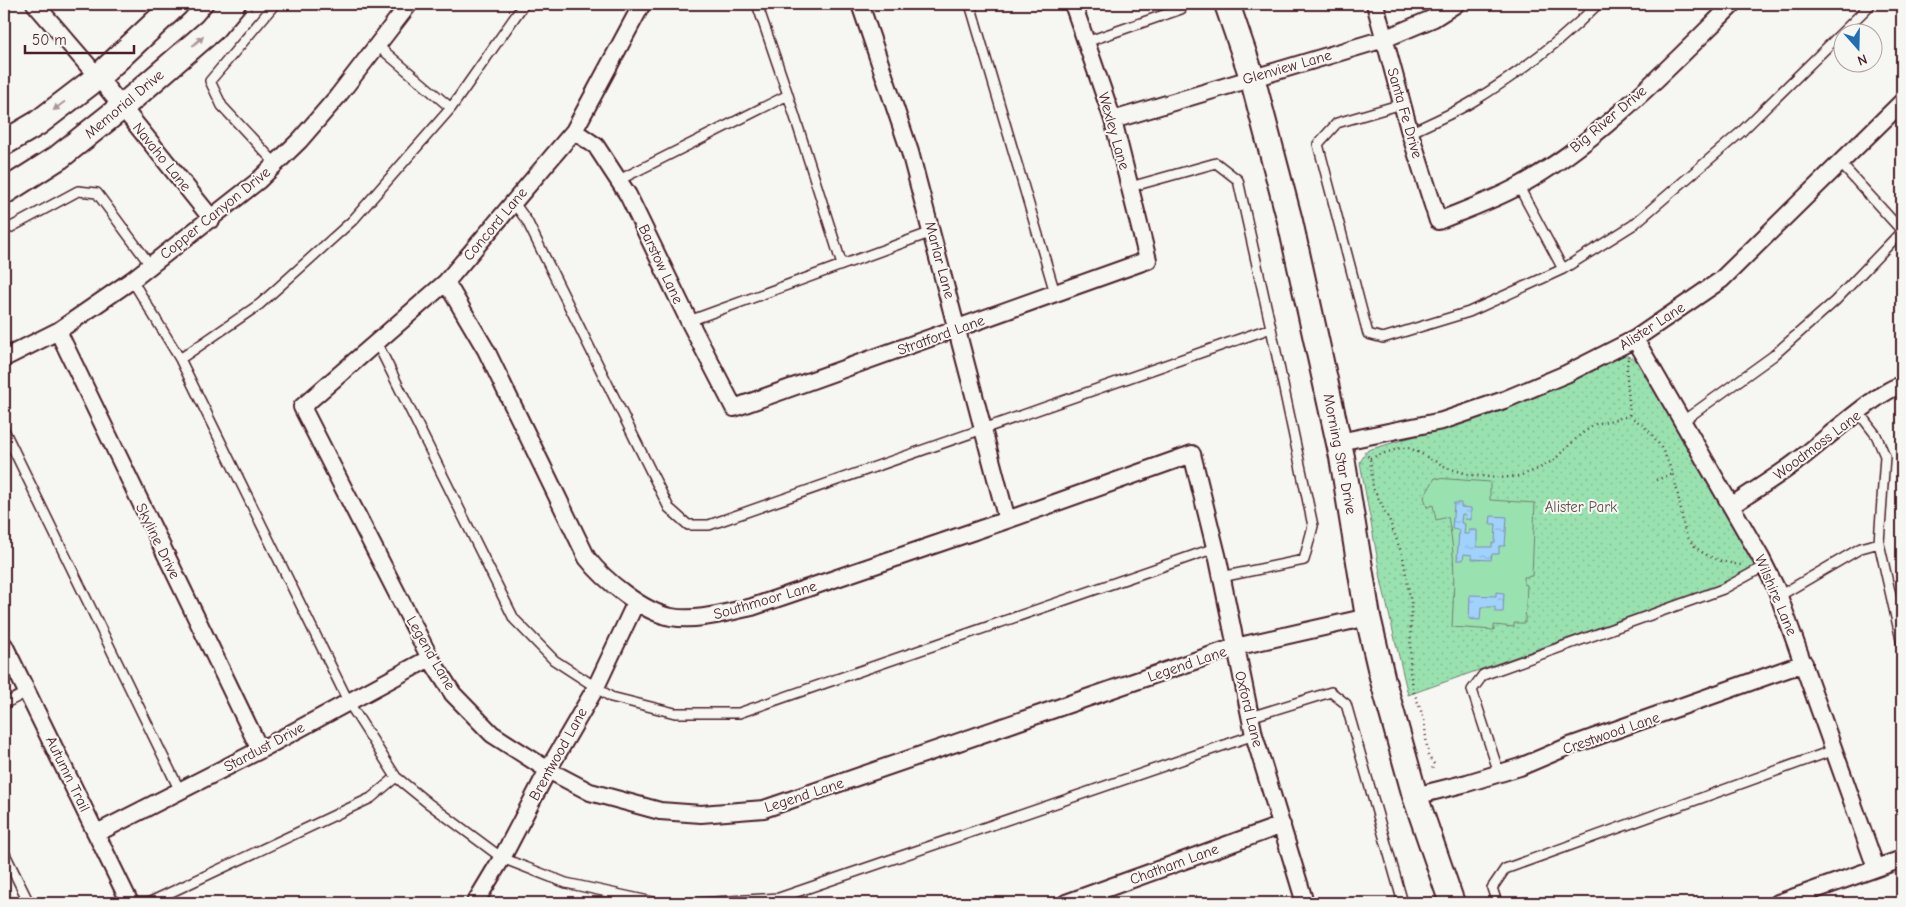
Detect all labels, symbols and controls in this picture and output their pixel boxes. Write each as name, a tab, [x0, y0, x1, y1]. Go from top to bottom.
scale bar	[25, 22, 134, 54]
north arrow	[1834, 22, 1884, 72]
text: 50 m	[32, 31, 67, 49]
one-way arrow	[192, 35, 205, 46]
street label: Glenview Lane	[1240, 46, 1334, 88]
text: N	[1855, 50, 1869, 69]
street label: Memorial Drive	[81, 65, 168, 142]
street label: Santa Fe Drive	[1383, 66, 1427, 161]
street label: Big River Drive	[1566, 81, 1650, 156]
street label: Wexley Lane	[1094, 90, 1134, 172]
one-way arrow	[53, 101, 66, 112]
street label: Navaho Lane	[129, 119, 195, 195]
street label: Copper Canyon Drive	[156, 163, 274, 263]
street label: Concord Lane	[459, 183, 531, 264]
street label: Marlar Lane	[921, 219, 959, 301]
street label: Barstow Lane	[635, 221, 687, 307]
street label: Alister Lane	[1616, 298, 1689, 354]
street label: Stratford Lane	[895, 311, 987, 359]
street label: Morning Star Drive	[1319, 392, 1361, 516]
street label: Woodmoss Lane	[1770, 406, 1865, 484]
park label: Alister Park	[1545, 498, 1618, 516]
street label: Skyline Drive	[132, 500, 184, 582]
street label: Wilshire Lane	[1751, 552, 1801, 639]
street label: Southmoor Lane	[711, 577, 819, 623]
street label: Legend Lane	[403, 613, 460, 694]
street label: Legend Lane	[1145, 642, 1229, 686]
street label: Oxford Lane	[1231, 669, 1267, 749]
street label: Brentwood Lane	[525, 704, 591, 804]
street label: Crestwood Lane	[1560, 708, 1662, 758]
street label: Stardust Drive	[221, 718, 308, 776]
street label: Autumn Trail	[42, 733, 94, 815]
street label: Legend Lane	[762, 774, 846, 816]
street label: Chatham Lane	[1127, 839, 1221, 888]

